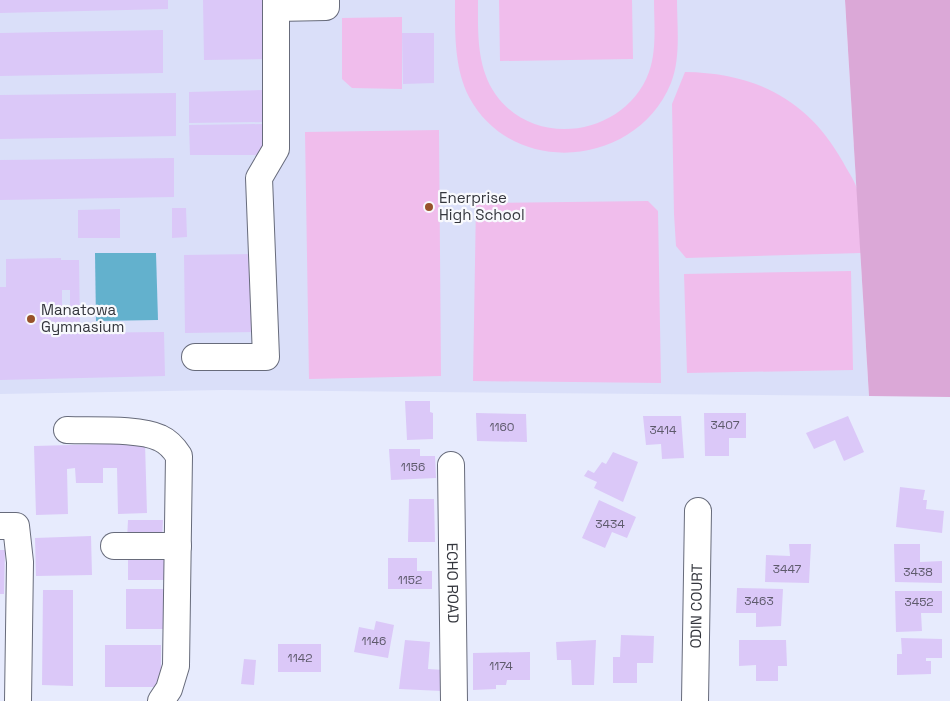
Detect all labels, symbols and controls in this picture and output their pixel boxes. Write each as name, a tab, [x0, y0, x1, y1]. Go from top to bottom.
place label: Enerprise High School	[439, 188, 525, 224]
marker: Enerprise High School	[423, 201, 435, 213]
place label: Manatowa Gymnasium	[41, 300, 124, 336]
marker: Manatowa Gymnasium	[25, 313, 37, 325]
house number: 3407	[711, 417, 740, 433]
house number: 1160	[489, 419, 515, 435]
house number: 3414	[650, 422, 677, 438]
house number: 1156	[401, 459, 425, 475]
house number: 3434	[595, 516, 625, 532]
street label: ECHO ROAD	[443, 543, 463, 623]
house number: 3447	[773, 561, 802, 577]
street label: ODIN COURT	[686, 563, 706, 649]
house number: 3438	[903, 564, 933, 580]
house number: 1152	[398, 572, 422, 588]
house number: 3463	[744, 593, 774, 609]
house number: 3452	[904, 594, 934, 610]
house number: 1146	[362, 633, 386, 649]
house number: 1142	[288, 650, 312, 666]
house number: 1174	[489, 658, 513, 674]

